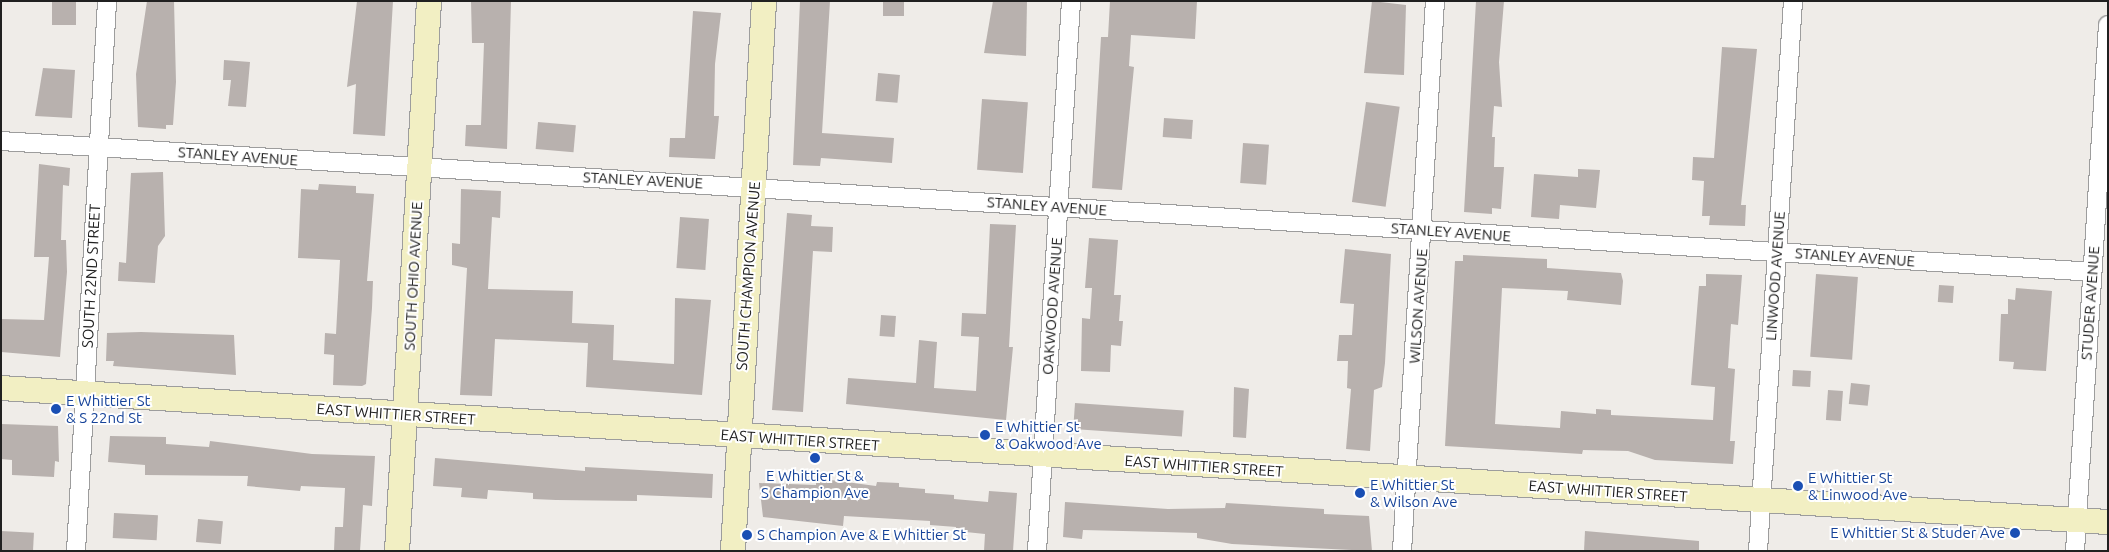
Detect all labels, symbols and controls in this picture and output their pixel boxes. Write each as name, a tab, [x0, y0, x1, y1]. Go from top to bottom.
street label: STANLEY AVENUE	[177, 143, 299, 169]
street label: STANLEY AVENUE	[582, 168, 704, 192]
street label: SOUTH CHAMPION AVENUE	[732, 181, 764, 371]
street label: STANLEY AVENUE	[986, 193, 1108, 219]
street label: SOUTH OHIO AVENUE	[400, 201, 426, 351]
street label: SOUTH 22ND STREET	[78, 203, 104, 349]
street label: LINWOOD AVENUE	[1762, 211, 1788, 341]
street label: STANLEY AVENUE	[1390, 219, 1512, 245]
street label: OAKWOOD AVENUE	[1038, 237, 1066, 375]
street label: STANLEY AVENUE	[1794, 244, 1916, 270]
street label: STUDER AVENUE	[2077, 245, 2103, 361]
street label: WILSON AVENUE	[1405, 248, 1431, 364]
place label: E Whittier St & S 22nd St	[66, 391, 151, 426]
street label: EAST WHITTIER STREET	[316, 399, 476, 429]
marker: E Whittier St & S 22nd St	[50, 403, 62, 415]
place label: E Whittier St & Oakwood Ave	[995, 417, 1102, 452]
street label: EAST WHITTIER STREET	[720, 425, 880, 455]
marker: E Whittier St & Oakwood Ave	[979, 429, 991, 441]
street label: EAST WHITTIER STREET	[1124, 451, 1284, 481]
marker: E Whittier St & S Champion Ave	[809, 452, 821, 464]
place label: E Whittier St & S Champion Ave	[761, 466, 869, 501]
place label: E Whittier St & Linwood Ave	[1808, 468, 1908, 503]
place label: E Whittier St & Wilson Ave	[1370, 475, 1457, 510]
street label: EAST WHITTIER STREET	[1528, 476, 1688, 506]
marker: E Whittier St & Linwood Ave	[1792, 480, 1804, 492]
marker: E Whittier St & Wilson Ave	[1354, 487, 1366, 499]
place label: E Whittier St & Studer Ave	[1830, 524, 2005, 542]
place label: S Champion Ave & E Whittier St	[757, 526, 966, 544]
marker: E Whittier St & Studer Ave	[2009, 527, 2021, 539]
marker: S Champion Ave & E Whittier St	[741, 529, 753, 541]

